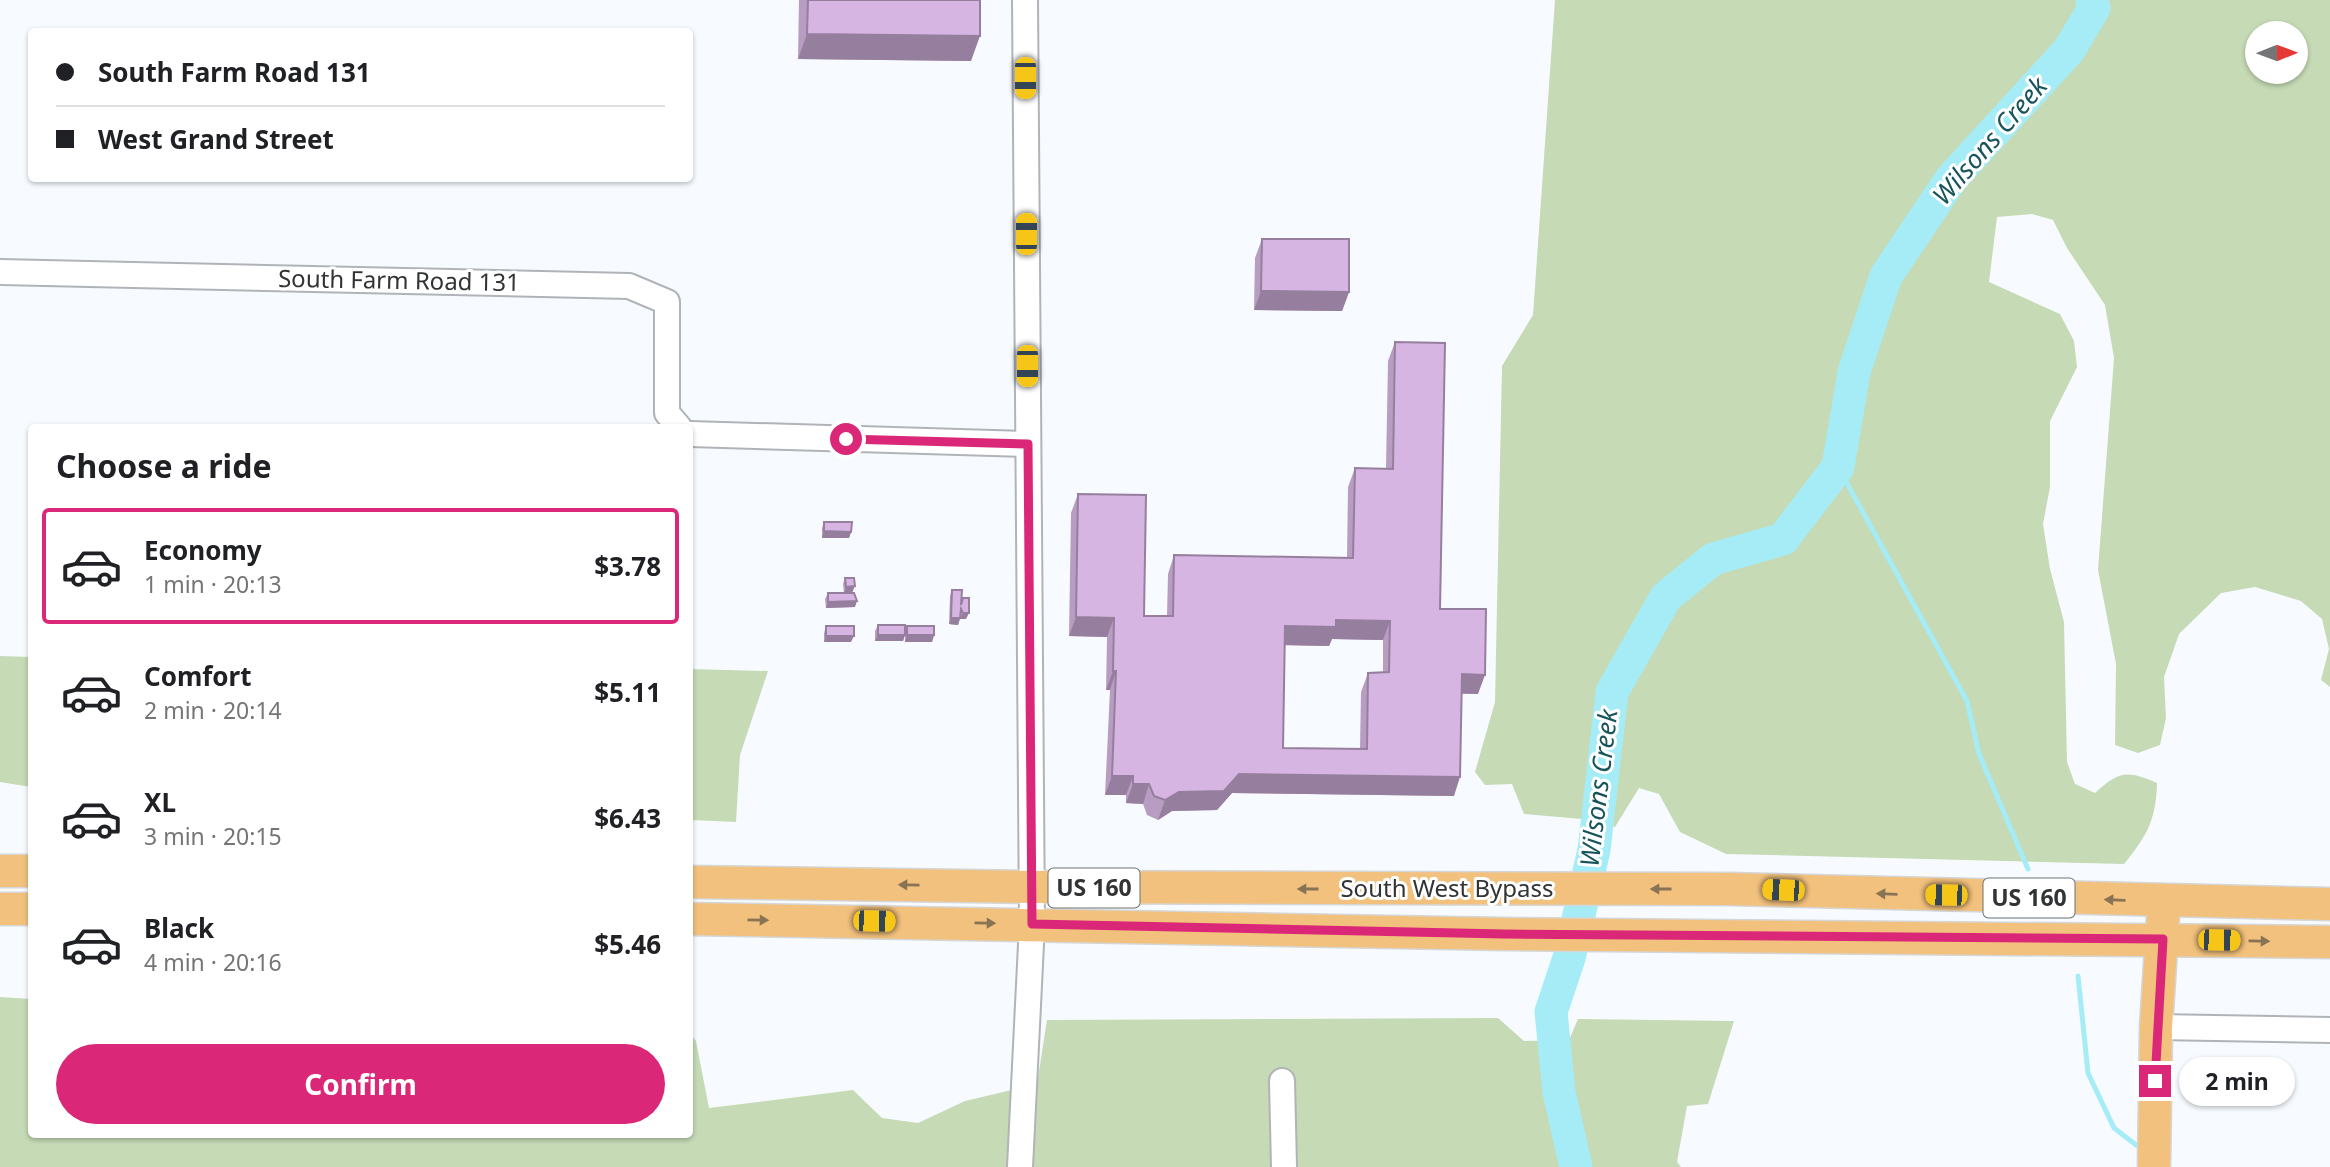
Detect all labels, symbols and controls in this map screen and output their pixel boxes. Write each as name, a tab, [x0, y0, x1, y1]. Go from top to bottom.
north arrow	[2245, 21, 2308, 84]
map controls	[2245, 21, 2308, 84]
text: South Farm Road 131	[98, 54, 371, 90]
car	[1015, 57, 1036, 99]
water label: Wilsons Creek	[1924, 68, 2056, 212]
text: West Grand Street	[98, 121, 334, 157]
car	[1016, 213, 1037, 255]
street label: South Farm Road 131	[278, 261, 520, 298]
car	[1017, 345, 1038, 387]
route start	[830, 423, 862, 455]
text: Choose a ride	[56, 444, 272, 487]
text: Economy	[144, 532, 262, 568]
icon: car	[60, 535, 123, 598]
text: $3.78	[594, 548, 661, 584]
text: 1 min · 20:13	[144, 568, 282, 600]
text: Comfort	[144, 658, 252, 694]
icon: car	[60, 661, 123, 724]
text: $5.11	[594, 674, 661, 710]
text: 2 min · 20:14	[144, 694, 282, 726]
water label: Wilsons Creek	[1570, 706, 1626, 869]
text: XL	[144, 784, 176, 820]
icon: car	[60, 787, 123, 850]
text: $6.43	[594, 800, 661, 836]
text: 3 min · 20:15	[144, 820, 282, 852]
road number: US 160	[1048, 868, 1140, 908]
street label: South West Bypass	[1340, 871, 1554, 904]
road number: US 160	[1983, 878, 2074, 917]
car	[1762, 879, 1805, 901]
one-way arrow	[898, 880, 920, 891]
one-way arrow	[1297, 883, 1319, 895]
one-way arrow	[1649, 883, 1671, 895]
car	[1925, 884, 1968, 906]
one-way arrow	[1876, 888, 1898, 899]
one-way arrow	[2104, 895, 2126, 906]
text: Black	[144, 910, 214, 946]
car	[853, 910, 896, 932]
icon: car	[60, 913, 123, 976]
one-way arrow	[747, 914, 769, 926]
one-way arrow	[974, 917, 996, 929]
text: $5.46	[594, 926, 661, 962]
car	[2198, 929, 2241, 951]
one-way arrow	[2248, 935, 2270, 946]
text: 4 min · 20:16	[144, 946, 282, 978]
button: Confirm	[56, 1044, 665, 1124]
callout: 2 min	[2180, 1056, 2295, 1106]
route end	[2139, 1065, 2171, 1097]
text: 2 min	[2205, 1065, 2269, 1097]

